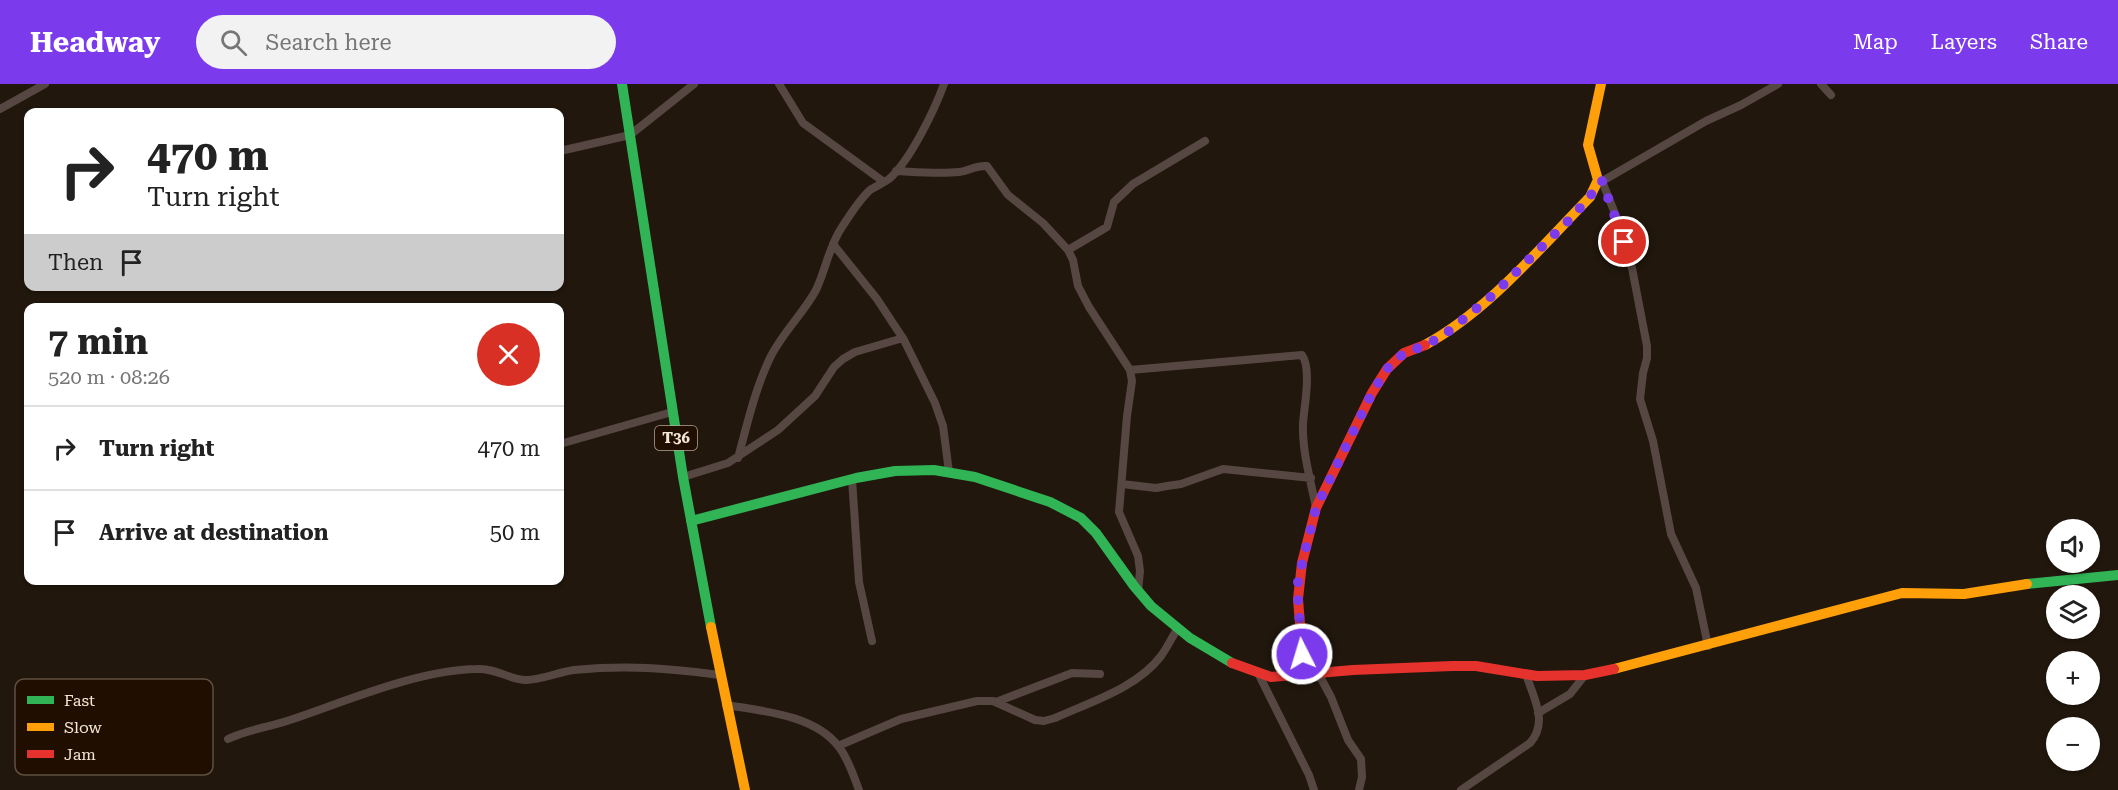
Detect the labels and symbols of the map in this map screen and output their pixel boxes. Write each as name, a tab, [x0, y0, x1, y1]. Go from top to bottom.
pin	[1598, 216, 1649, 267]
road number: T36	[655, 426, 697, 450]
position arrow	[1270, 622, 1334, 686]
legend	[15, 679, 213, 775]
text: Fast	[64, 691, 95, 710]
text: Slow	[64, 718, 102, 737]
text: Jam	[64, 745, 96, 764]

